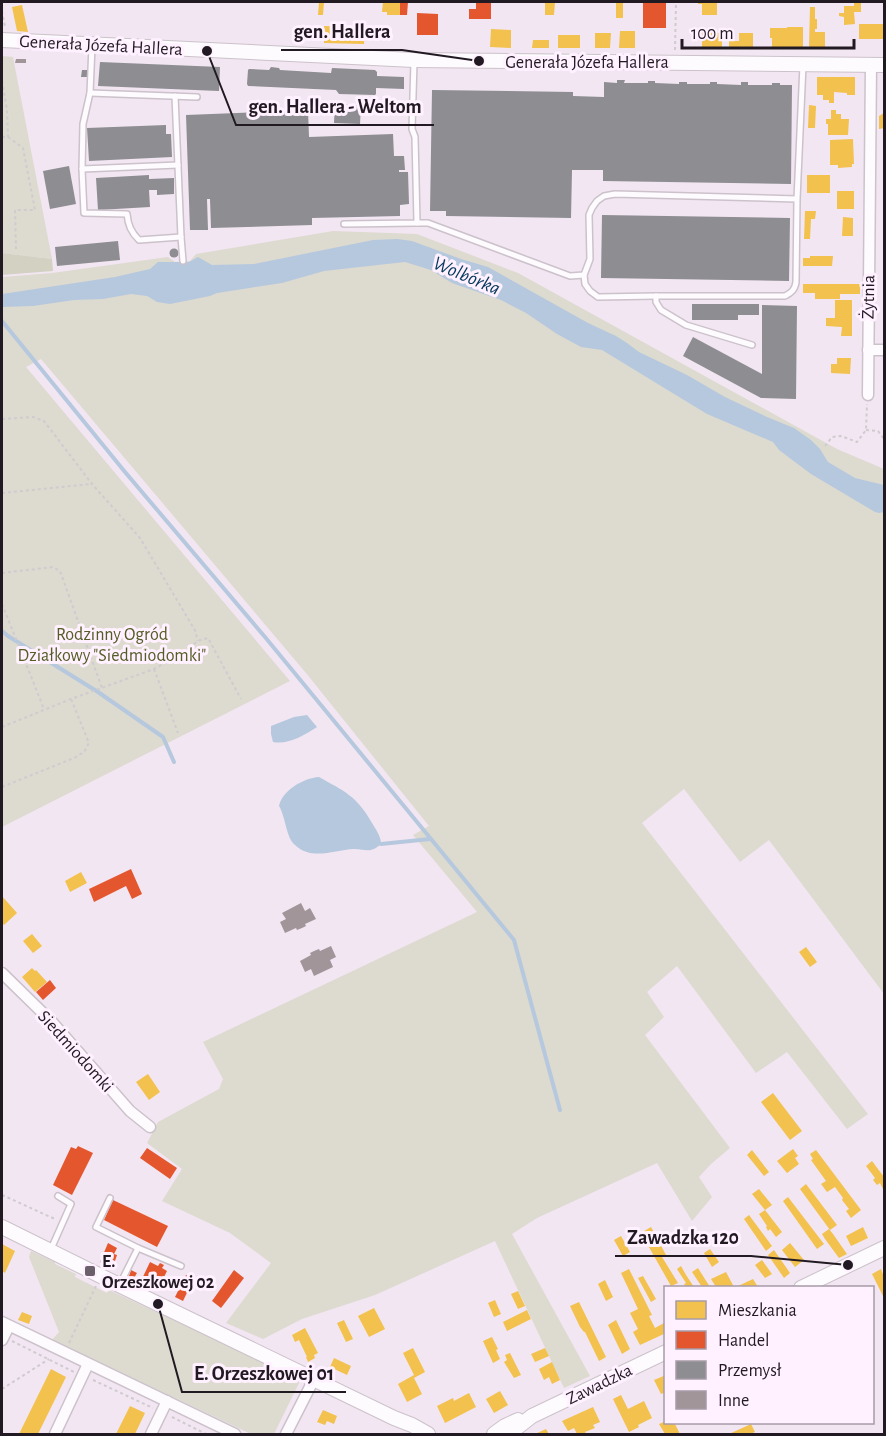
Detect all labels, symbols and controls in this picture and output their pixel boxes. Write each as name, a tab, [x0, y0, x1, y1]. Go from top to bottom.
callout: gen. Hallera	[281, 12, 402, 50]
scale bar	[682, 12, 854, 50]
text: gen. Hallera	[293, 22, 391, 42]
text: 100 m	[691, 25, 734, 43]
street label: Generała Józefa Hallera	[19, 33, 183, 59]
street label: Generała Józefa Hallera	[505, 54, 669, 72]
callout: gen. Hallera - Weltom	[236, 87, 434, 125]
text: gen. Hallera - Weltom	[248, 97, 422, 117]
water label: Wolbórka	[430, 253, 503, 299]
street label: Żytnia	[858, 275, 878, 319]
park label: Rodzinny Ogród Działkowy "Siedmiodomki"	[18, 626, 206, 665]
street label: Siedmiodomki	[34, 1007, 116, 1096]
callout: Zawadzka 120	[615, 1218, 751, 1256]
text: Zawadzka 120	[627, 1228, 739, 1248]
place label: E. Orzeszkowej 02	[102, 1253, 215, 1292]
marker: E. Orzeszkowej 02	[83, 1264, 97, 1278]
legend	[664, 1286, 874, 1424]
text: Mieszkania	[718, 1302, 797, 1320]
text: Handel	[718, 1332, 769, 1350]
callout: E. Orzeszkowej 01	[182, 1354, 346, 1392]
street label: Zawadzka	[564, 1361, 635, 1408]
text: Przemysł	[718, 1362, 782, 1380]
text: E. Orzeszkowej 01	[194, 1364, 334, 1384]
text: Inne	[718, 1392, 749, 1410]

